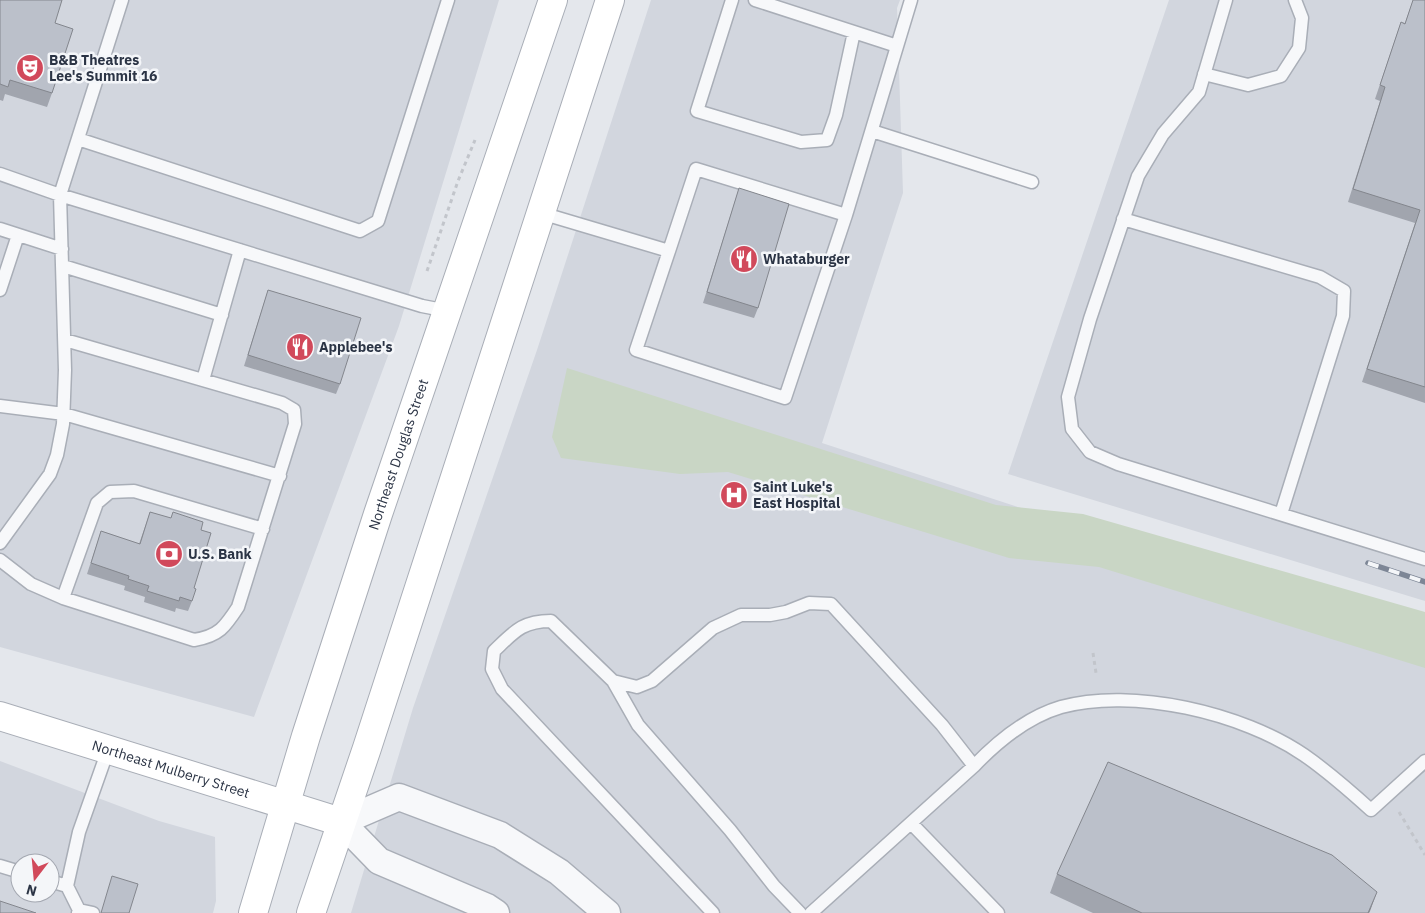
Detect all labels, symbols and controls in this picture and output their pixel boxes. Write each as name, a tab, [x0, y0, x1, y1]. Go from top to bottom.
place label: B&B Theatres Lee's Summit 16	[49, 51, 157, 85]
theatre icon: B&B Theatres Lee's Summit 16	[15, 53, 45, 83]
restaurant icon: Whataburger	[729, 244, 759, 274]
place label: Whataburger	[763, 250, 850, 268]
restaurant icon: Applebee's	[285, 332, 315, 362]
place label: Applebee's	[319, 338, 393, 356]
street label: Northeast Douglas Street	[364, 377, 432, 532]
place label: Saint Luke's East Hospital	[753, 478, 840, 512]
hospital icon: Saint Luke's East Hospital	[719, 480, 749, 510]
bank icon: U.S. Bank	[154, 539, 184, 569]
place label: U.S. Bank	[188, 545, 253, 563]
street label: Northeast Mulberry Street	[90, 736, 252, 802]
north arrow	[10, 853, 60, 903]
text: N	[24, 880, 39, 901]

